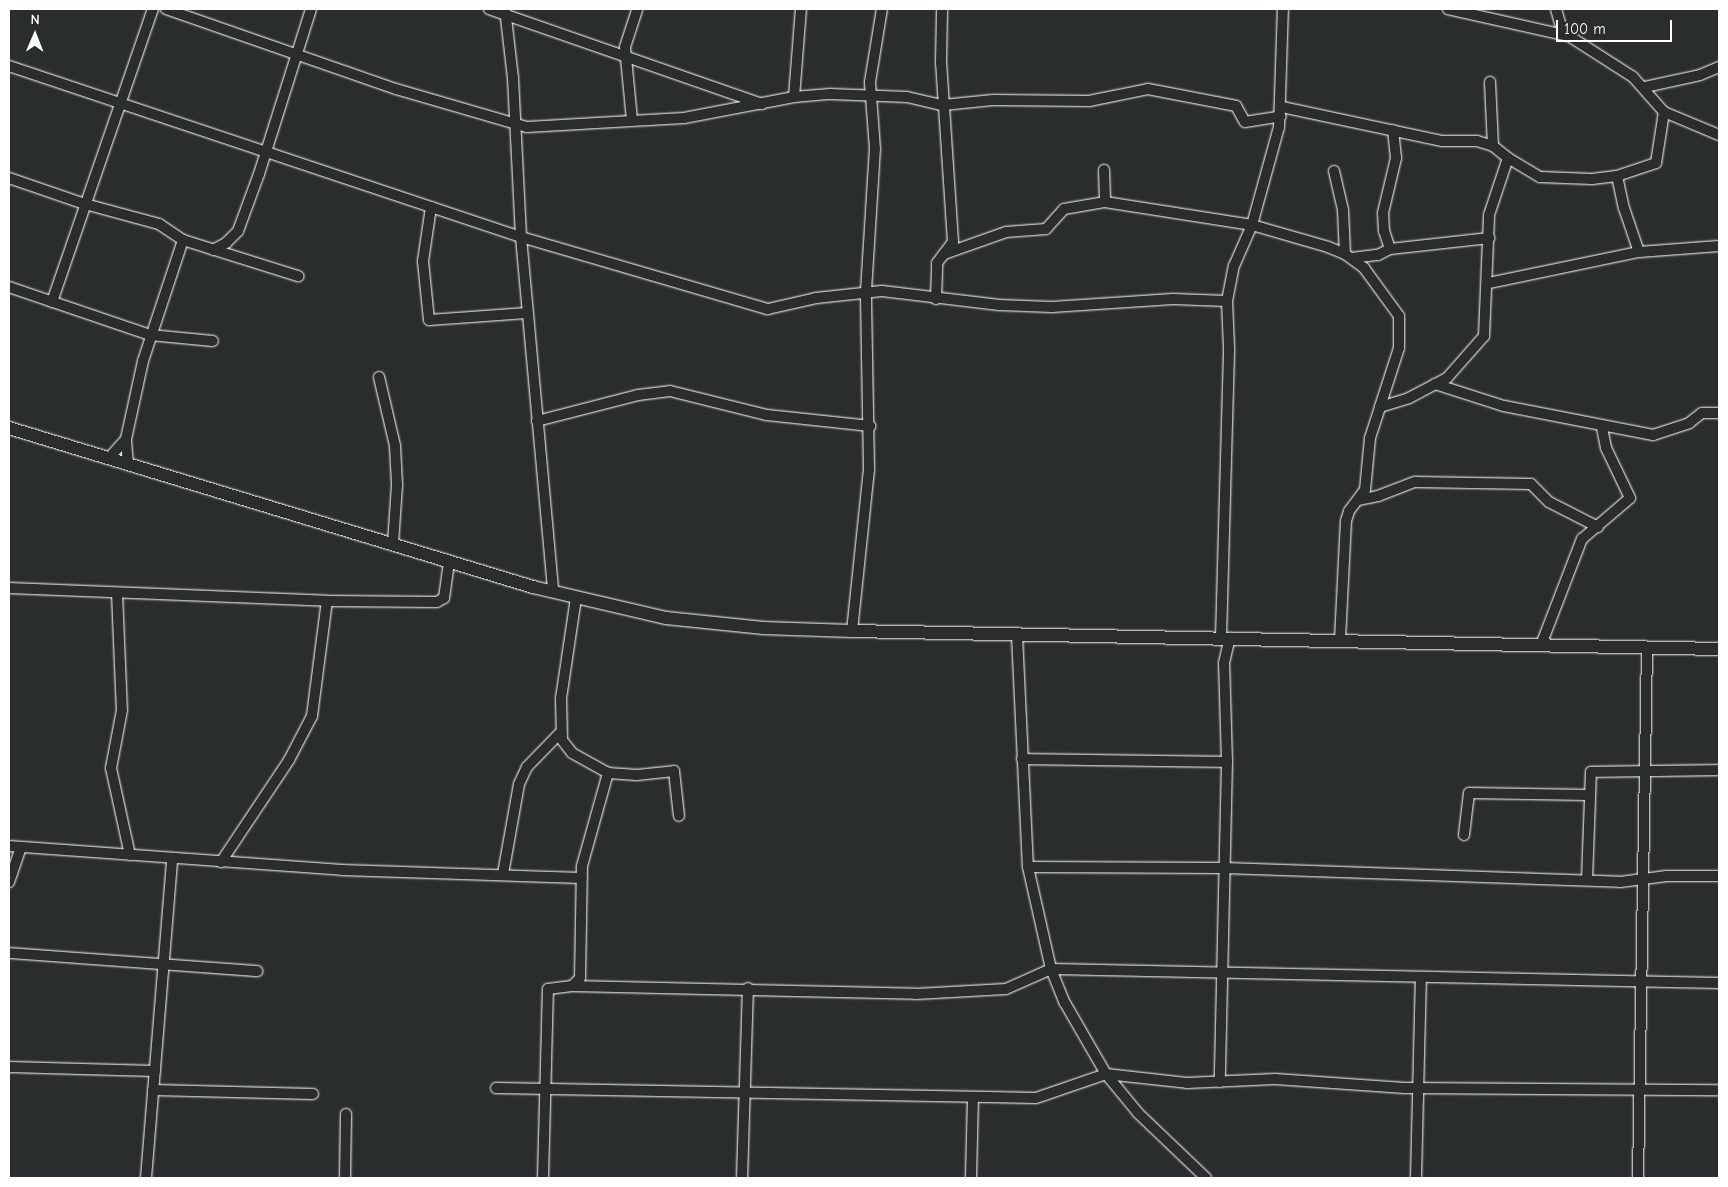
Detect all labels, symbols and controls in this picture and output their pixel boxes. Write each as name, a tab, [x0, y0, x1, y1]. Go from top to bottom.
north arrow	[10, 10, 60, 60]
scale bar	[1558, 10, 1674, 42]
text: N	[31, 11, 40, 28]
text: 100 m	[1564, 20, 1606, 38]

